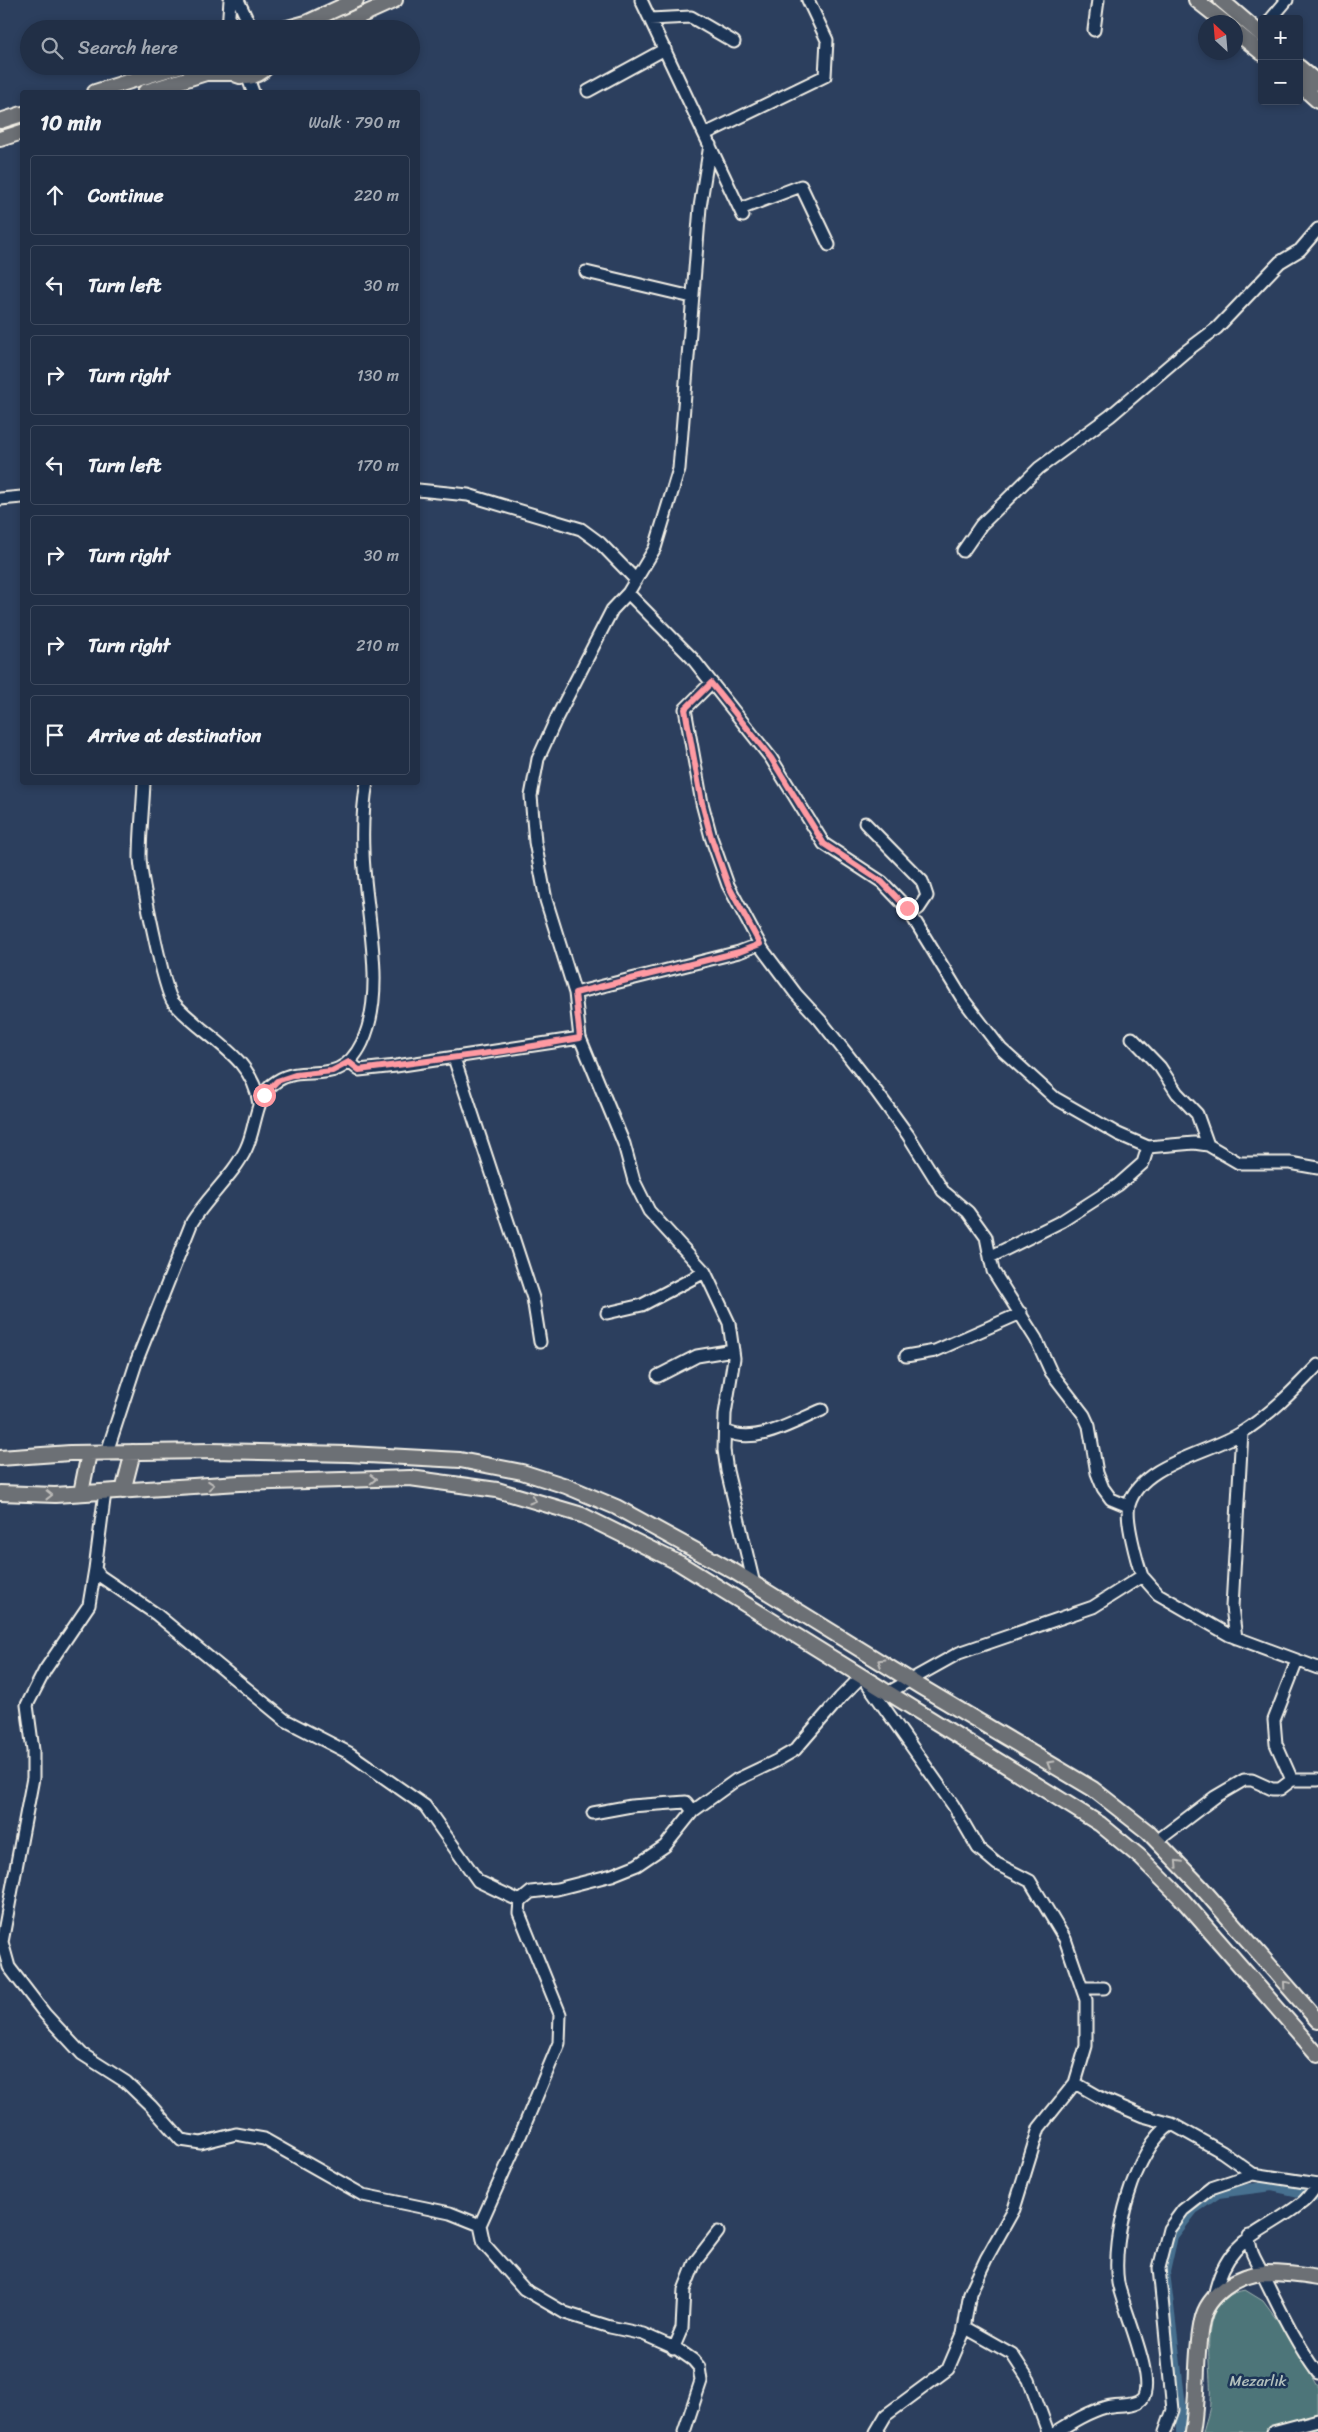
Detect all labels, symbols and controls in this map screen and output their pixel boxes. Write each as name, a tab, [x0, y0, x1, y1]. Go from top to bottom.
north arrow	[1198, 15, 1243, 60]
map controls	[1258, 15, 1303, 105]
button: +	[1258, 15, 1303, 60]
search box	[20, 20, 420, 75]
text: Search here	[78, 31, 178, 64]
icon: search	[38, 34, 66, 62]
button: −	[1258, 60, 1303, 105]
text: 10 min	[40, 104, 101, 142]
text: Walk · 790 m	[308, 108, 400, 137]
text: Continue	[88, 179, 164, 212]
icon: ahead	[41, 181, 69, 209]
text: 220 m	[354, 181, 399, 210]
text: Turn left	[88, 269, 161, 302]
icon: left	[41, 271, 69, 299]
text: 30 m	[364, 271, 399, 300]
text: Turn right	[88, 359, 170, 392]
icon: right	[41, 361, 69, 389]
text: 130 m	[357, 361, 399, 390]
text: Turn left	[88, 449, 161, 482]
icon: left	[41, 451, 69, 479]
text: 170 m	[356, 451, 399, 480]
text: Turn right	[88, 539, 170, 572]
icon: right	[41, 541, 69, 569]
text: 30 m	[364, 541, 399, 570]
text: Turn right	[88, 629, 170, 662]
icon: right	[41, 631, 69, 659]
text: 210 m	[356, 631, 399, 660]
text: Arrive at destination	[88, 719, 261, 752]
icon: arrive	[41, 721, 69, 749]
route end	[896, 897, 919, 920]
route start	[253, 1084, 276, 1107]
one-way arrow	[370, 1474, 378, 1484]
one-way arrow	[207, 1479, 215, 1490]
one-way arrow	[45, 1490, 53, 1500]
one-way arrow	[529, 1495, 537, 1505]
one-way arrow	[877, 1659, 886, 1669]
one-way arrow	[1047, 1760, 1056, 1770]
one-way arrow	[1175, 1860, 1184, 1869]
one-way arrow	[1283, 1981, 1292, 1990]
park label: Mezarlık	[1229, 2368, 1288, 2394]

